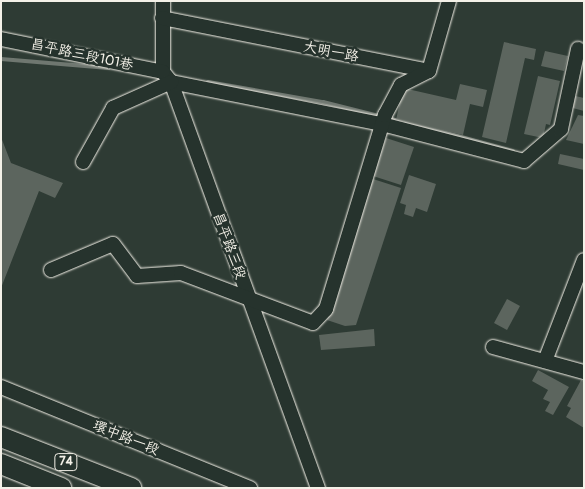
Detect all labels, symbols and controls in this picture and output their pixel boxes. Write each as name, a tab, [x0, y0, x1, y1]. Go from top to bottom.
street label: 昌平路三段101巷	[29, 36, 135, 74]
street label: 大明一路	[302, 38, 360, 66]
street label: 昌平路三段	[209, 210, 249, 282]
street label: 環中路一段	[90, 417, 162, 459]
road number: 74	[54, 452, 78, 472]

